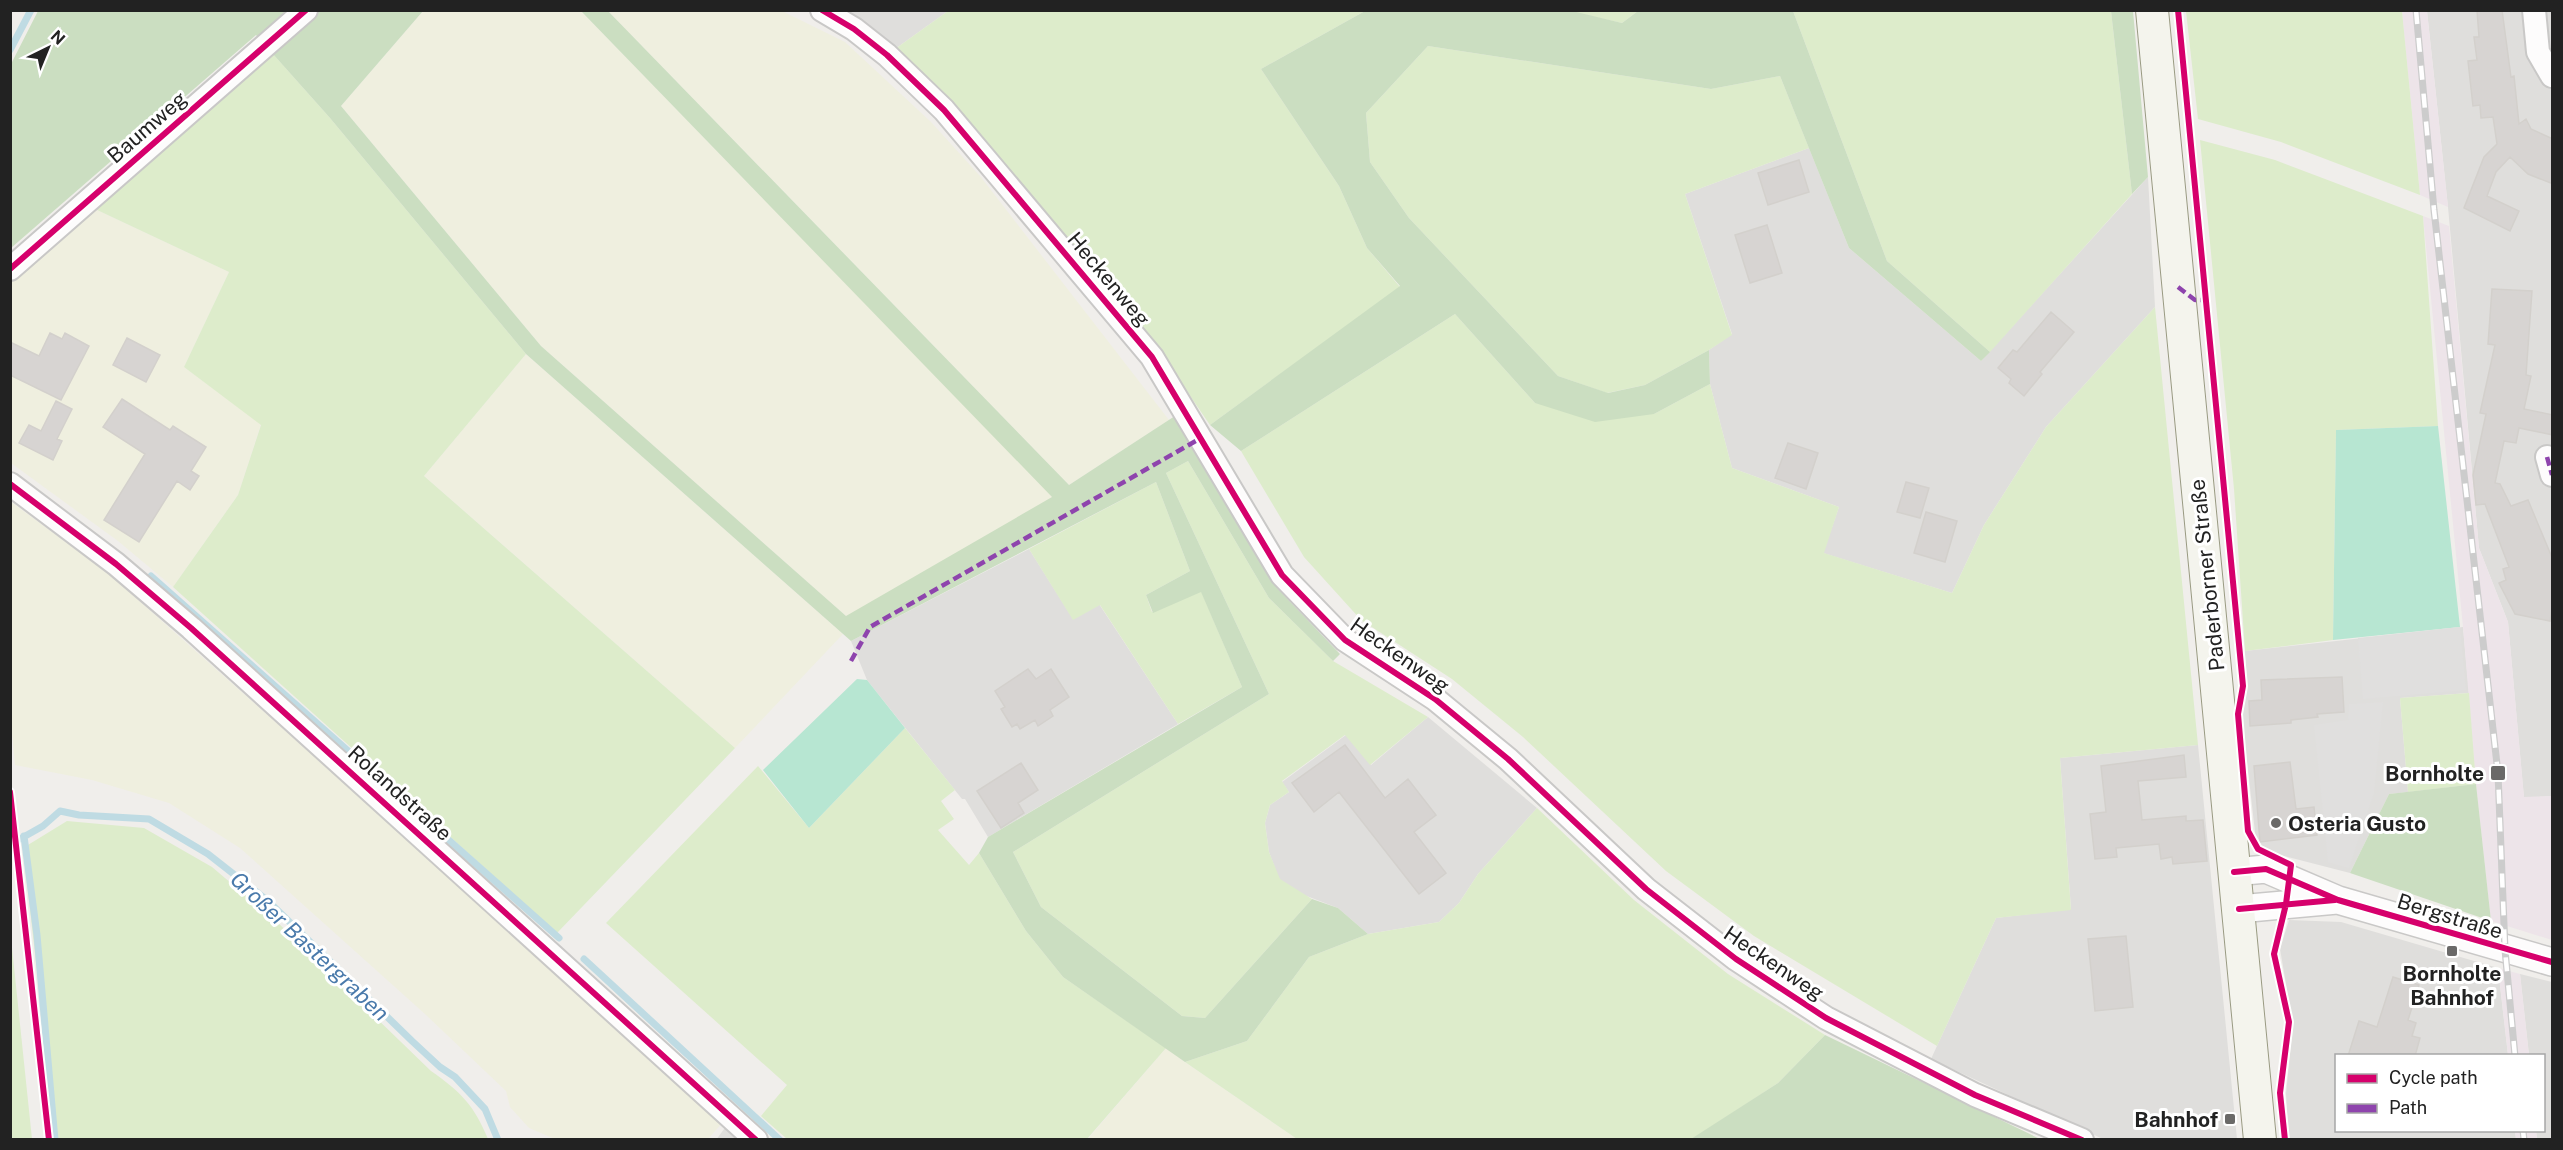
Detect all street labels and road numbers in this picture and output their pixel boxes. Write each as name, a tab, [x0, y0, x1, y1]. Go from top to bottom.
street label: Baumweg	[102, 86, 192, 168]
street label: Heckenweg	[1062, 227, 1156, 331]
street label: Paderborner Straße	[2184, 478, 2230, 672]
street label: Heckenweg	[1346, 612, 1454, 698]
street label: Rolandstraße	[343, 740, 457, 846]
street label: Bergstraße	[2394, 888, 2506, 944]
street label: Heckenweg	[1719, 920, 1829, 1006]

